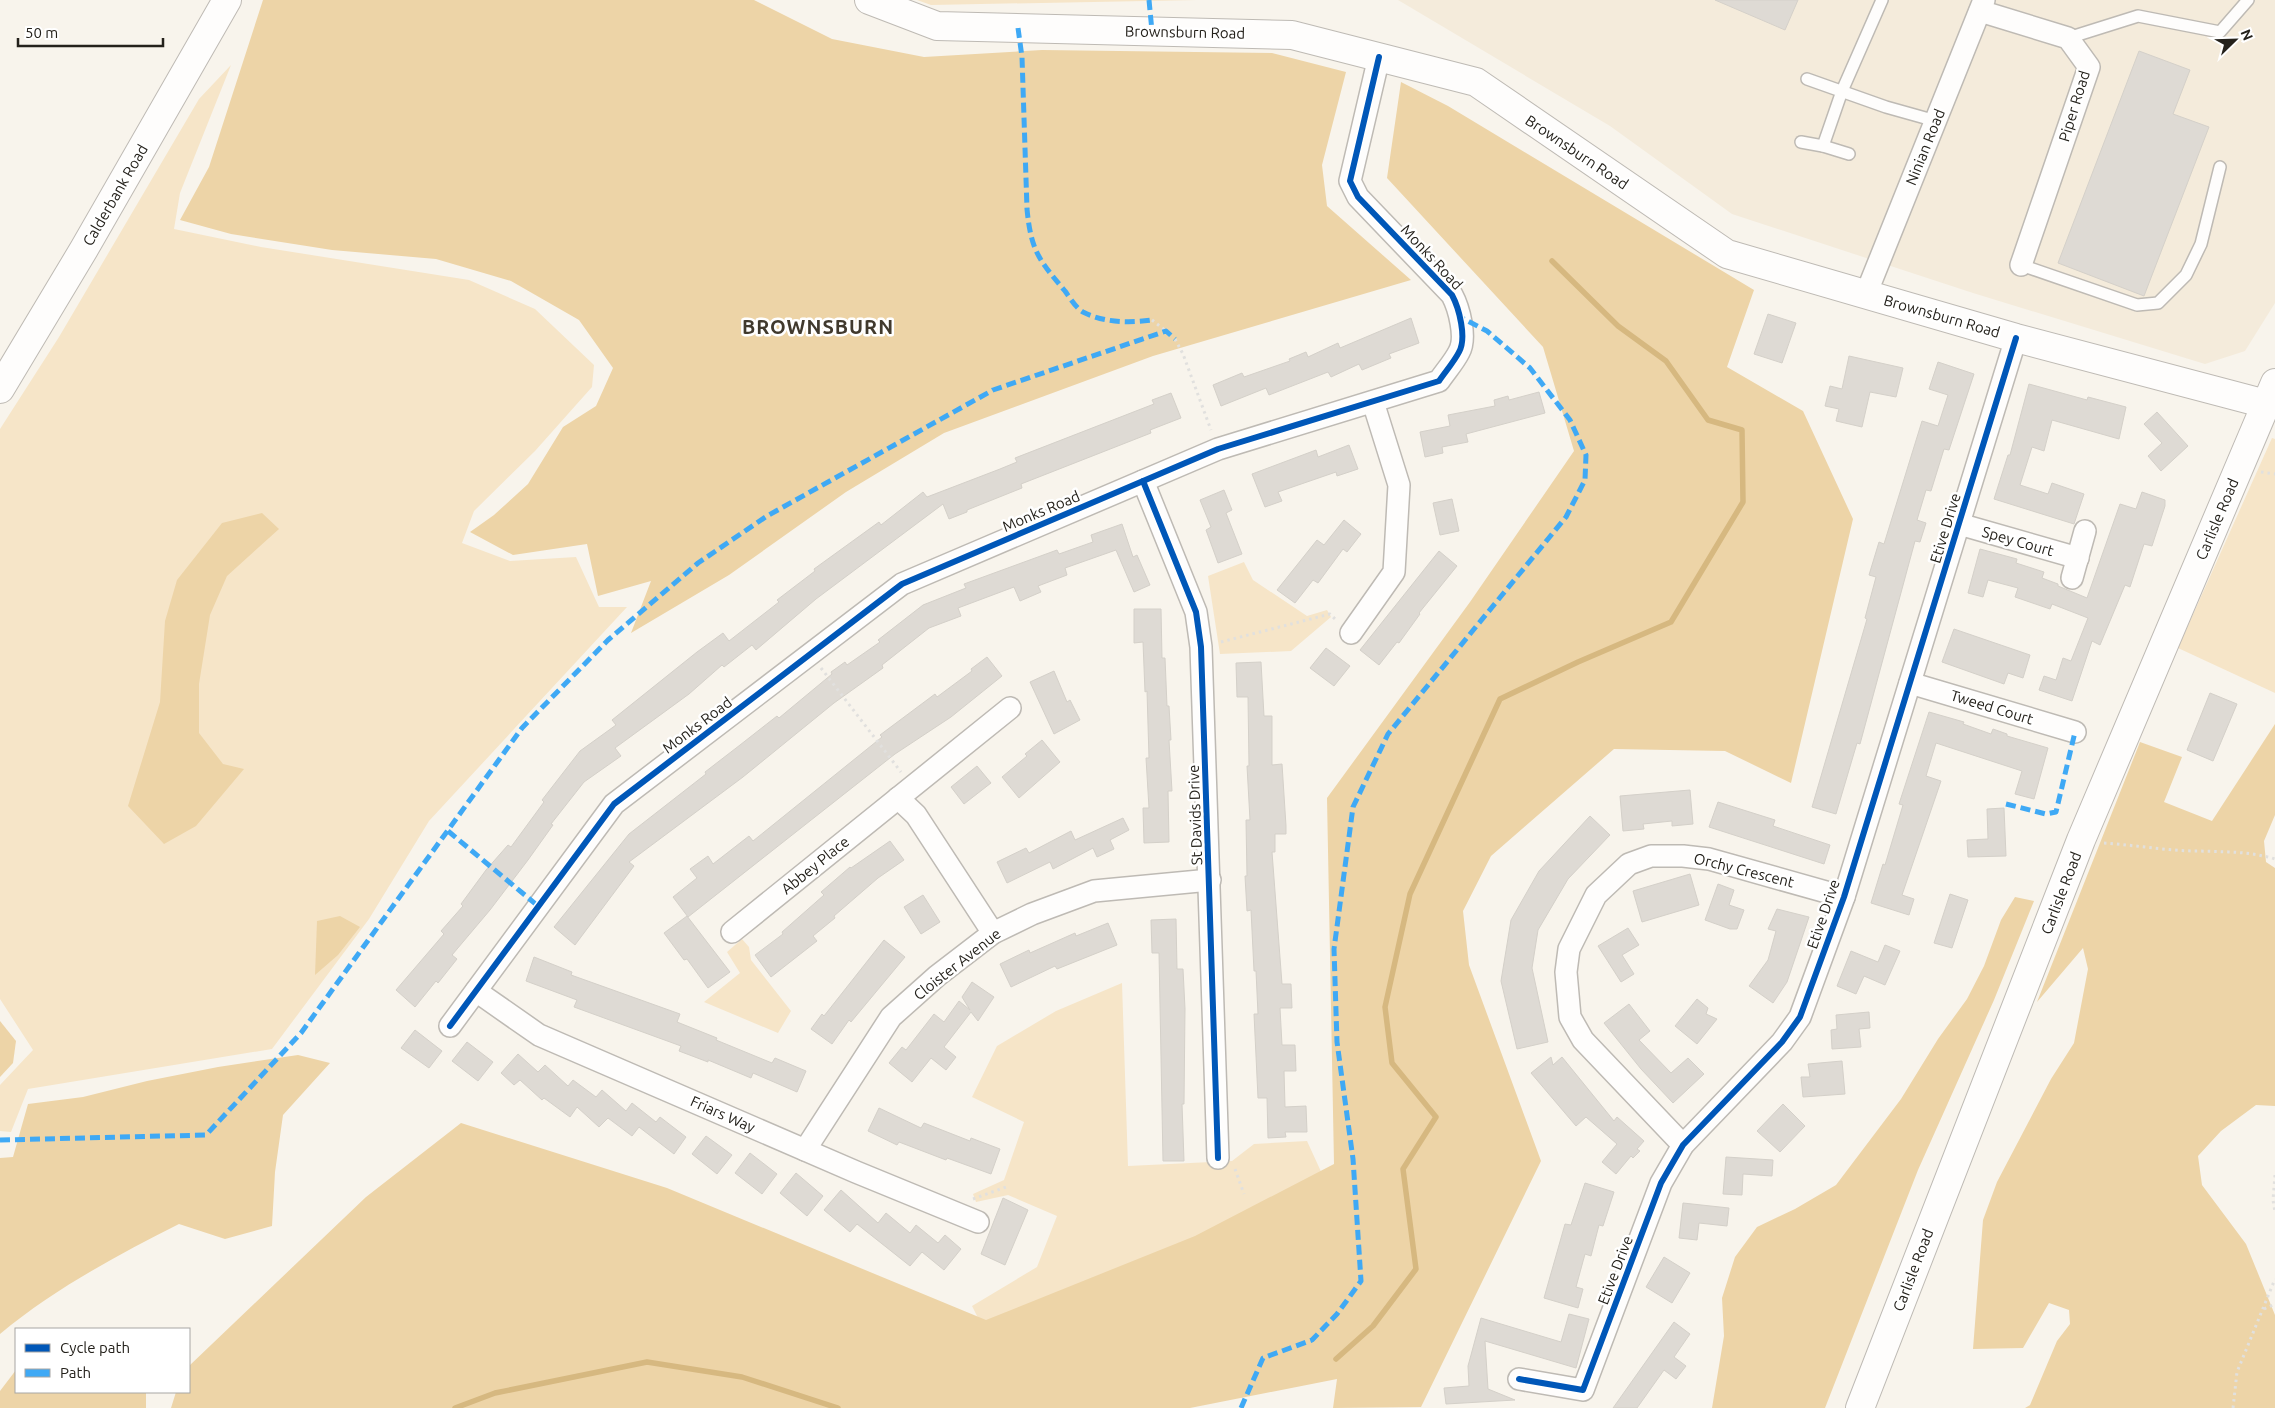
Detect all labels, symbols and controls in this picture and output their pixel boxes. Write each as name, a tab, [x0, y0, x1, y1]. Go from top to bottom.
scale bar	[18, 15, 162, 47]
north arrow	[2210, 15, 2260, 65]
street label: Brownsburn Road	[1125, 22, 1245, 42]
text: 50 m	[25, 24, 58, 41]
text: N	[2238, 27, 2256, 43]
street label: Piper Road	[2055, 68, 2093, 144]
street label: Ninian Road	[1902, 106, 1948, 188]
street label: Brownsburn Road	[1522, 111, 1632, 193]
street label: Calderbank Road	[79, 141, 151, 249]
street label: Monks Road	[1398, 221, 1466, 293]
street label: Brownsburn Road	[1882, 291, 2002, 341]
district label: BROWNSBURN	[742, 315, 894, 338]
street label: Carlisle Road	[2192, 476, 2242, 562]
street label: Monks Road	[1000, 487, 1082, 535]
street label: Etive Drive	[1926, 491, 1964, 565]
street label: Spey Court	[1980, 523, 2056, 559]
street label: Tweed Court	[1948, 686, 2036, 728]
street label: Monks Road	[659, 693, 735, 757]
street label: St Davids Drive	[1185, 764, 1205, 866]
street label: Abbey Place	[778, 833, 852, 897]
street label: Orchy Crescent	[1692, 849, 1796, 891]
street label: Carlisle Road	[2037, 849, 2085, 937]
street label: Etive Drive	[1803, 877, 1843, 951]
street label: Cloister Avenue	[910, 925, 1004, 1003]
street label: Friars Way	[688, 1092, 758, 1136]
street label: Carlisle Road	[1889, 1226, 1937, 1314]
street label: Etive Drive	[1594, 1233, 1636, 1307]
legend	[15, 1328, 190, 1393]
text: Cycle path	[60, 1339, 130, 1356]
text: Path	[60, 1364, 91, 1381]

